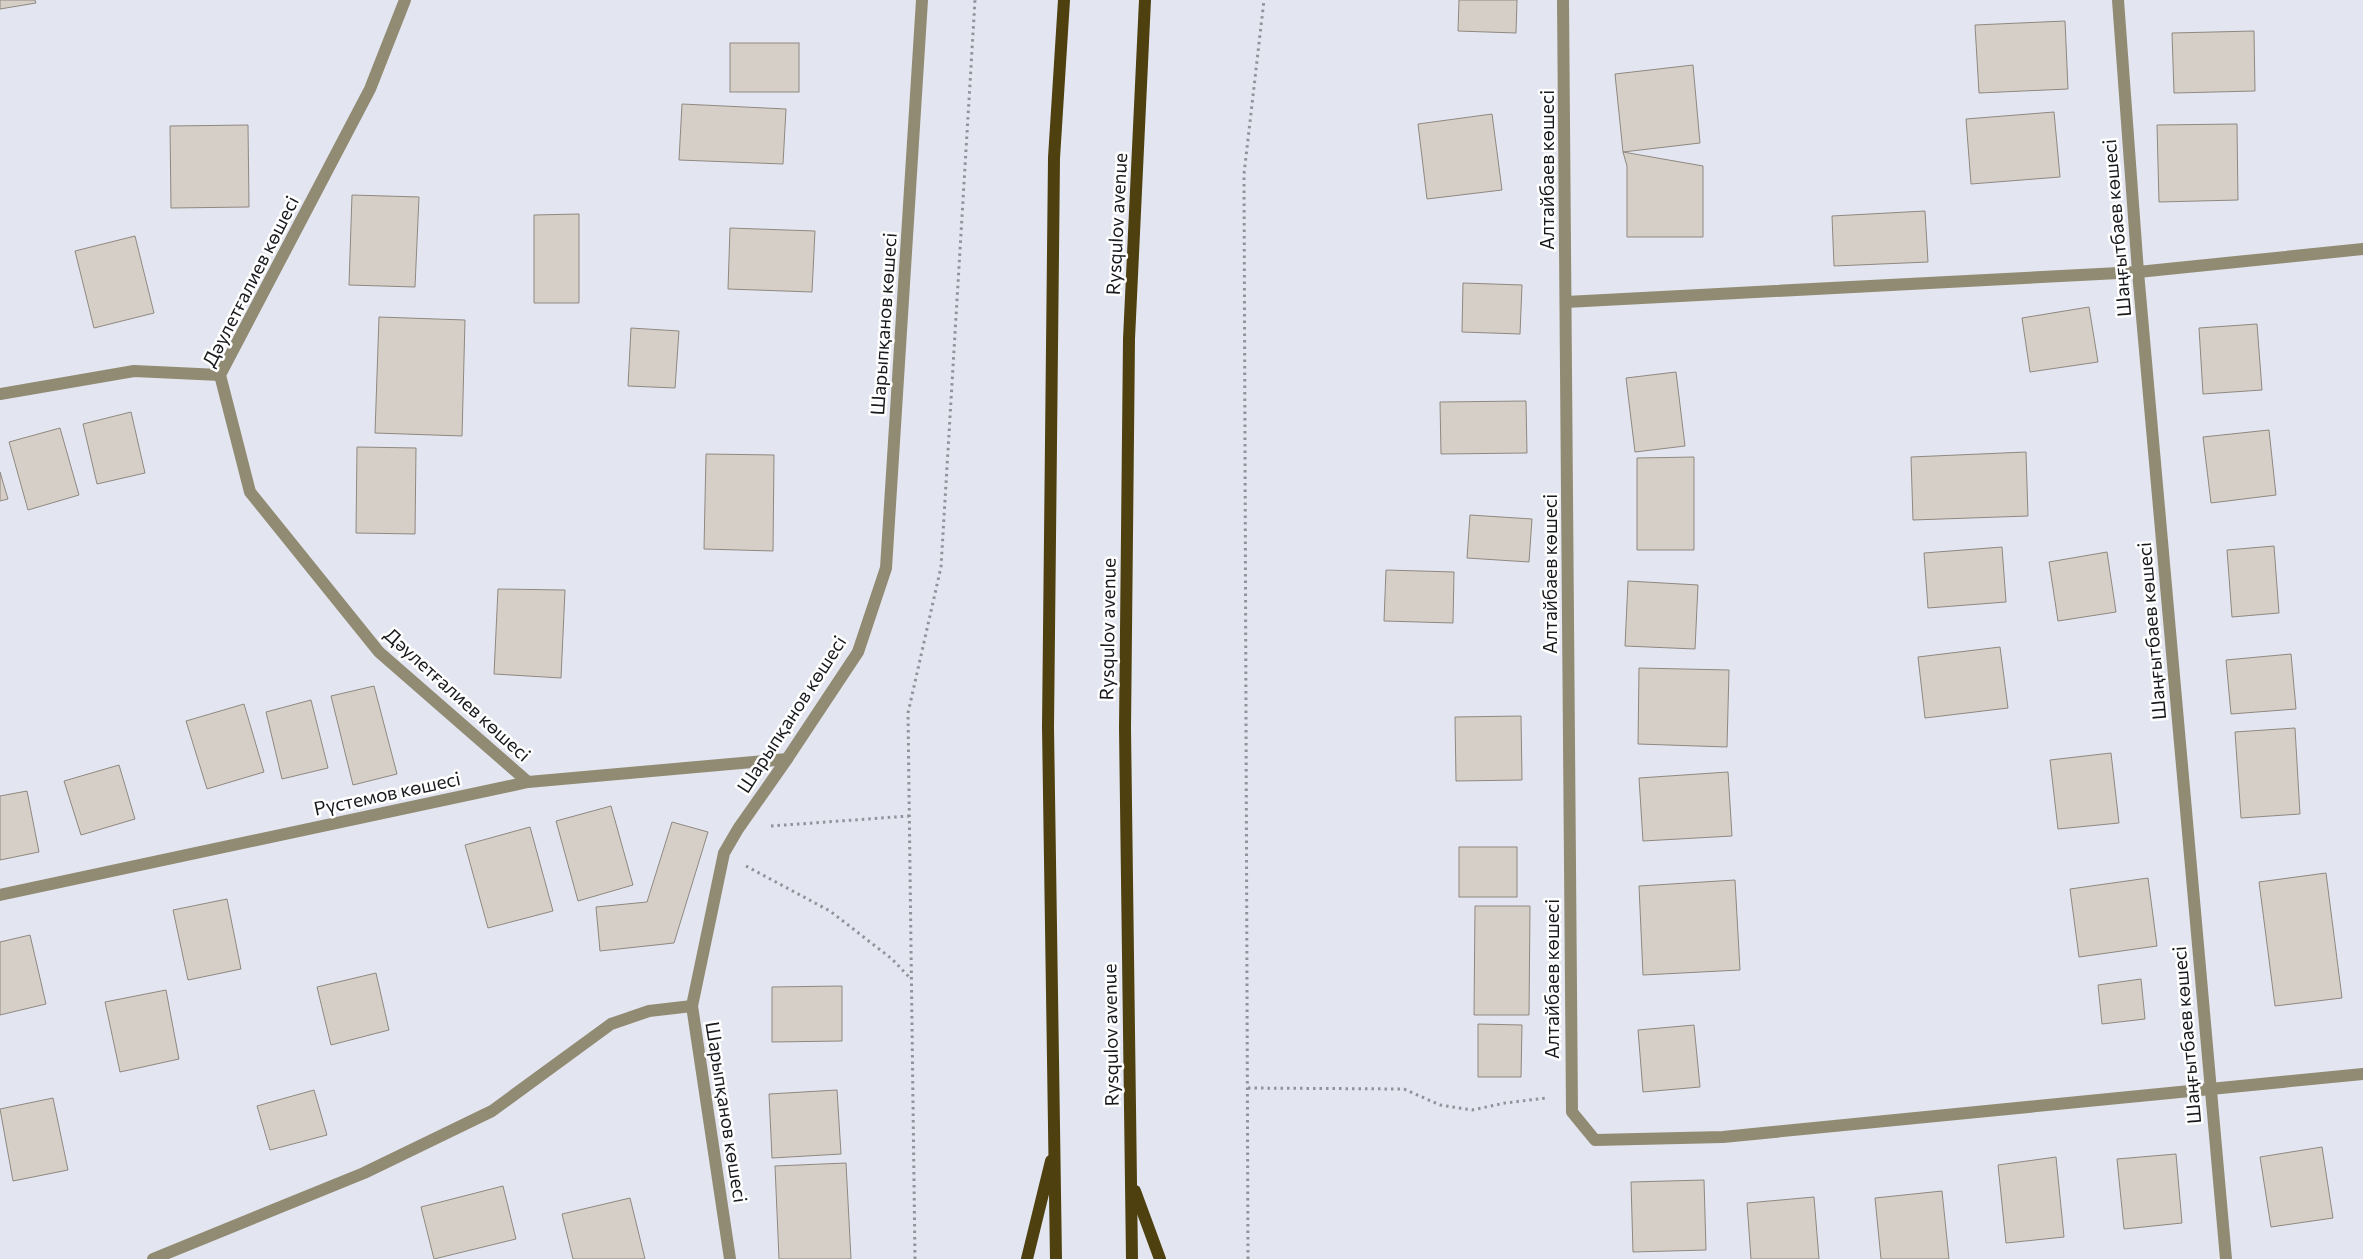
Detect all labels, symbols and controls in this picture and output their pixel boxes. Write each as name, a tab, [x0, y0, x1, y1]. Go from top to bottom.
street label: Алтайбаев көшесі	[1535, 90, 1558, 250]
street label: Шаңғытбаев көшесі	[2097, 138, 2135, 318]
street label: Rysqulov avenue	[1101, 152, 1131, 296]
street label: Дәулетғалиев көшесі	[197, 192, 303, 370]
street label: Шарыпқанов көшесі	[865, 232, 901, 416]
street label: Алтайбаев көшесі	[1538, 494, 1561, 654]
street label: Шаңғытбаев көшесі	[2132, 541, 2170, 721]
street label: Rysqulov avenue	[1094, 558, 1120, 700]
street label: Дәулетғалиев көшесі	[380, 622, 536, 766]
street label: Шарыпқанов көшесі	[732, 631, 850, 797]
street label: Рүстемов көшесі	[312, 766, 462, 820]
street label: Алтайбаев көшесі	[1540, 899, 1563, 1059]
street label: Шаңғытбаев көшесі	[2167, 945, 2205, 1125]
street label: Rysqulov avenue	[1097, 964, 1123, 1106]
street label: Шарыпқанов көшесі	[701, 1020, 753, 1204]

